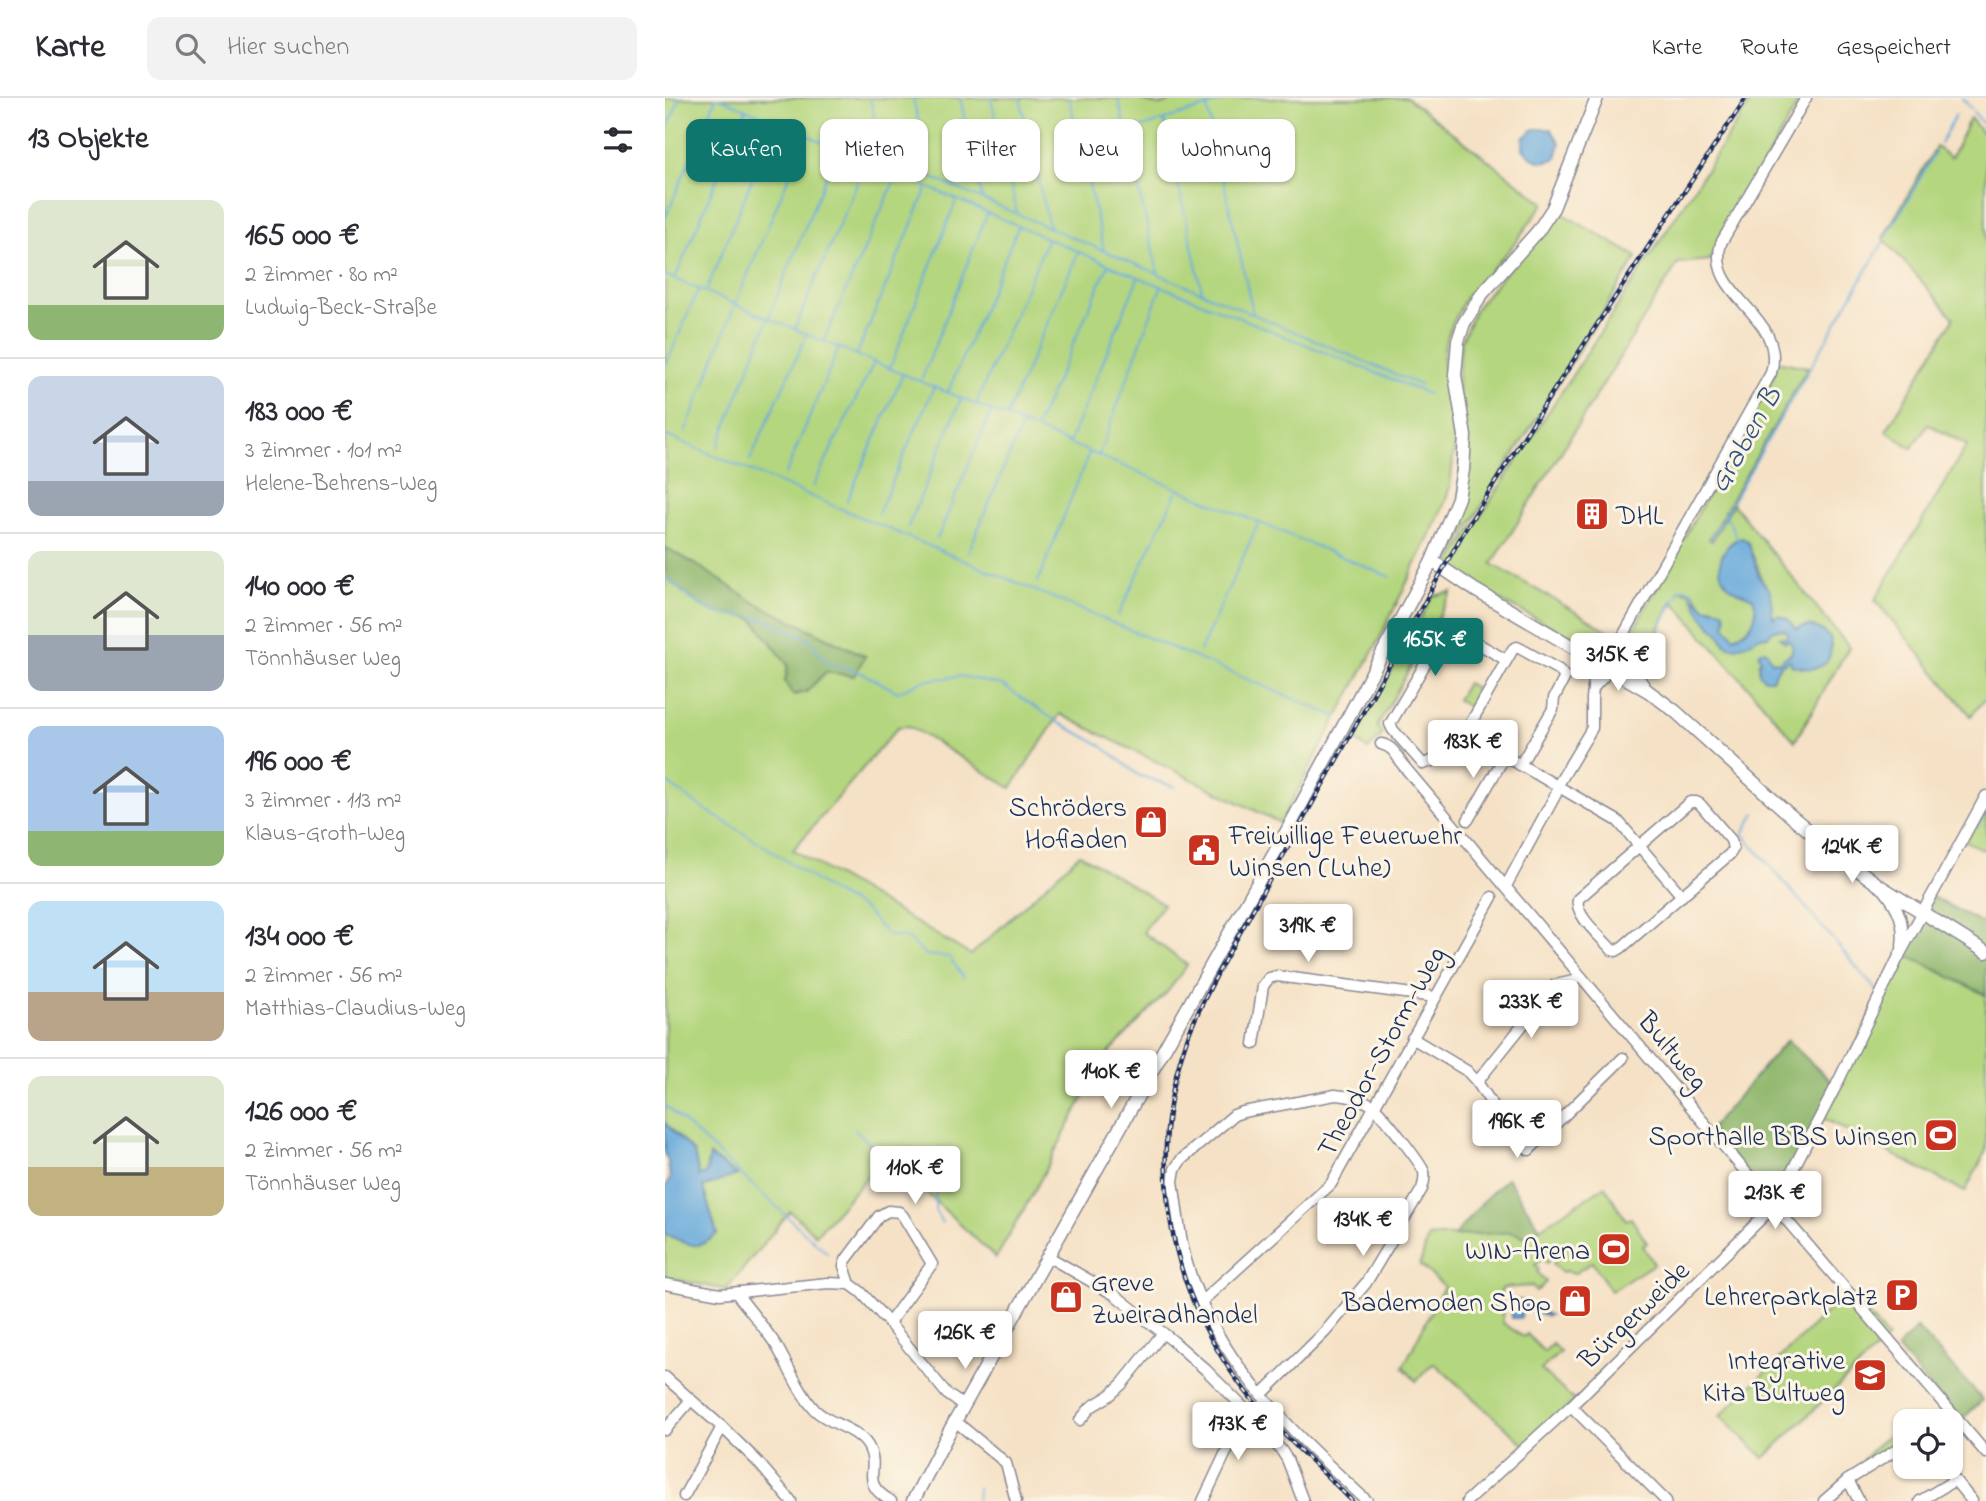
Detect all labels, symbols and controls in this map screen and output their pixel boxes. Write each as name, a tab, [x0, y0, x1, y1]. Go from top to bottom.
search box	[147, 17, 637, 80]
text: Karte	[35, 24, 105, 72]
icon: search	[171, 29, 209, 67]
text: Hier suchen	[227, 29, 349, 67]
text: Karte	[1651, 31, 1702, 66]
text: Route	[1740, 31, 1799, 66]
text: Gespeichert	[1837, 31, 1951, 66]
text: 13 Objekte	[28, 118, 148, 162]
chip: Kaufen	[686, 119, 806, 182]
chip: Mieten	[820, 119, 928, 182]
chip: Filter	[942, 119, 1040, 182]
chip: Neu	[1054, 119, 1143, 182]
chip: Wohnung	[1157, 119, 1295, 182]
icon: filters	[599, 121, 637, 159]
text: 165 000 €	[245, 215, 360, 259]
icon: home	[84, 228, 168, 312]
text: 2 Zimmer · 80 m²	[245, 259, 398, 292]
text: Ludwig-Beck-Straße	[245, 292, 437, 325]
water label: Graben B	[1699, 379, 1795, 502]
text: 183 000 €	[245, 391, 353, 435]
icon: home	[84, 404, 168, 488]
text: 3 Zimmer · 101 m²	[245, 435, 402, 468]
text: Helene-Behrens-Weg	[245, 468, 437, 501]
building icon: DHL	[1573, 495, 1611, 533]
place label: DHL	[1615, 497, 1664, 538]
text: 140 000 €	[245, 566, 355, 610]
icon: home	[84, 579, 168, 663]
text: 2 Zimmer · 56 m²	[245, 610, 403, 643]
pin: 165K €	[1378, 618, 1492, 678]
text: 165K €	[1403, 624, 1467, 657]
pin: 315K €	[1561, 634, 1675, 693]
text: 315K €	[1587, 639, 1649, 672]
text: Tönnhäuser Weg	[245, 643, 401, 676]
pin: 183K €	[1416, 720, 1530, 780]
text: 183K €	[1444, 726, 1502, 759]
text: 196 000 €	[245, 741, 352, 785]
icon: home	[84, 754, 168, 838]
text: 3 Zimmer · 113 m²	[245, 785, 402, 818]
place label: Schröders Hofladen	[1009, 789, 1127, 862]
shop icon: Schröders Hofladen	[1132, 803, 1170, 841]
place label: Freiwillige Feuerwehr Winsen (Luhe)	[1228, 817, 1462, 890]
text: Klaus-Groth-Weg	[245, 818, 405, 851]
pin: 124K €	[1795, 826, 1909, 885]
public building icon: Freiwillige Feuerwehr Winsen (Luhe)	[1185, 831, 1223, 869]
text: 124K €	[1821, 831, 1883, 864]
pin: 319K €	[1251, 904, 1365, 964]
text: 319K €	[1280, 910, 1336, 943]
text: 134 000 €	[245, 916, 354, 960]
icon: home	[84, 929, 168, 1013]
street label: Theodor-Storm-Weg	[1308, 940, 1458, 1166]
text: 2 Zimmer · 56 m²	[245, 960, 403, 993]
pin: 233K €	[1474, 981, 1588, 1040]
text: 233K €	[1499, 986, 1563, 1019]
text: Matthias-Claudius-Weg	[245, 993, 466, 1026]
street label: Bultweg	[1625, 1003, 1717, 1101]
pin: 140K €	[1054, 1051, 1168, 1110]
text: 140K €	[1081, 1056, 1141, 1089]
text: 126 000 €	[245, 1091, 357, 1135]
pin: 196K €	[1460, 1100, 1574, 1160]
icon: home	[84, 1104, 168, 1188]
text: 196K €	[1488, 1106, 1546, 1139]
sports icon: Sporthalle BBS Winsen	[1922, 1116, 1960, 1154]
place label: Sporthalle BBS Winsen	[1649, 1118, 1917, 1159]
text: 2 Zimmer · 56 m²	[245, 1135, 403, 1168]
pin: 110K €	[858, 1146, 972, 1206]
text: 110K €	[886, 1152, 944, 1185]
text: Tönnhäuser Weg	[245, 1168, 401, 1201]
pin: 213K €	[1718, 1172, 1832, 1231]
text: 213K €	[1744, 1177, 1806, 1210]
pin: 134K €	[1306, 1198, 1420, 1258]
text: 134K €	[1333, 1204, 1393, 1237]
sports icon: WIN-Arena	[1595, 1230, 1633, 1268]
place label: WIN-Arena	[1465, 1232, 1590, 1273]
street label: Bürgerweide	[1570, 1252, 1701, 1381]
place label: Greve Zweiradhandel	[1091, 1264, 1258, 1337]
parking icon: Lehrerparkplatz	[1883, 1276, 1921, 1314]
shop icon: Greve Zweiradhandel	[1047, 1278, 1085, 1316]
place label: Lehrerparkplatz	[1704, 1278, 1877, 1319]
shop icon: Bademoden Shop	[1556, 1282, 1594, 1320]
place label: Bademoden Shop	[1341, 1284, 1551, 1325]
pin: 126K €	[908, 1312, 1022, 1371]
text: 126K €	[934, 1317, 996, 1350]
place label: Integrative Kita Bultweg	[1702, 1342, 1845, 1415]
school or university icon: Integrative Kita Bultweg	[1851, 1356, 1889, 1394]
pin: 173K €	[1181, 1402, 1295, 1462]
text: 173K €	[1208, 1408, 1268, 1441]
map controls	[1893, 1409, 1963, 1479]
button: locate	[1893, 1409, 1963, 1479]

